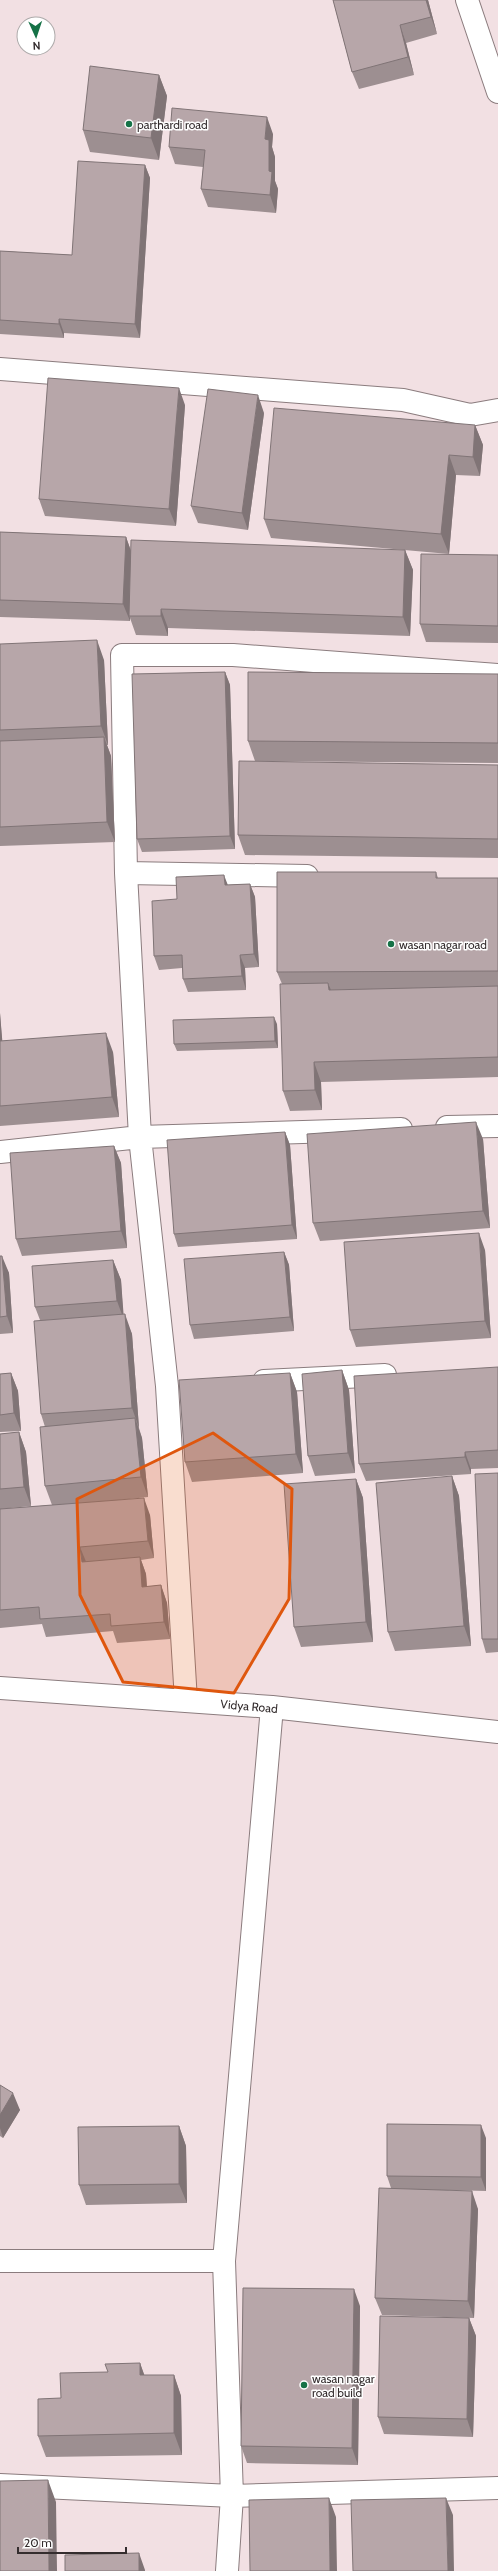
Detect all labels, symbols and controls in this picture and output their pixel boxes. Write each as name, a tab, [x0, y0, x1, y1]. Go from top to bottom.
north arrow	[16, 16, 56, 56]
text: N	[32, 39, 41, 53]
place label: parthardi road	[137, 117, 208, 132]
marker: parthardi road	[124, 119, 134, 129]
place label: wasan nagar road	[399, 937, 487, 952]
marker: wasan nagar road	[386, 939, 396, 949]
street label: Vidya Road	[220, 1696, 278, 1716]
place label: wasan nagar road build	[312, 2371, 375, 2400]
marker: wasan nagar road build	[299, 2380, 309, 2390]
scale bar	[18, 2529, 126, 2555]
text: 20 m	[24, 2535, 52, 2550]

